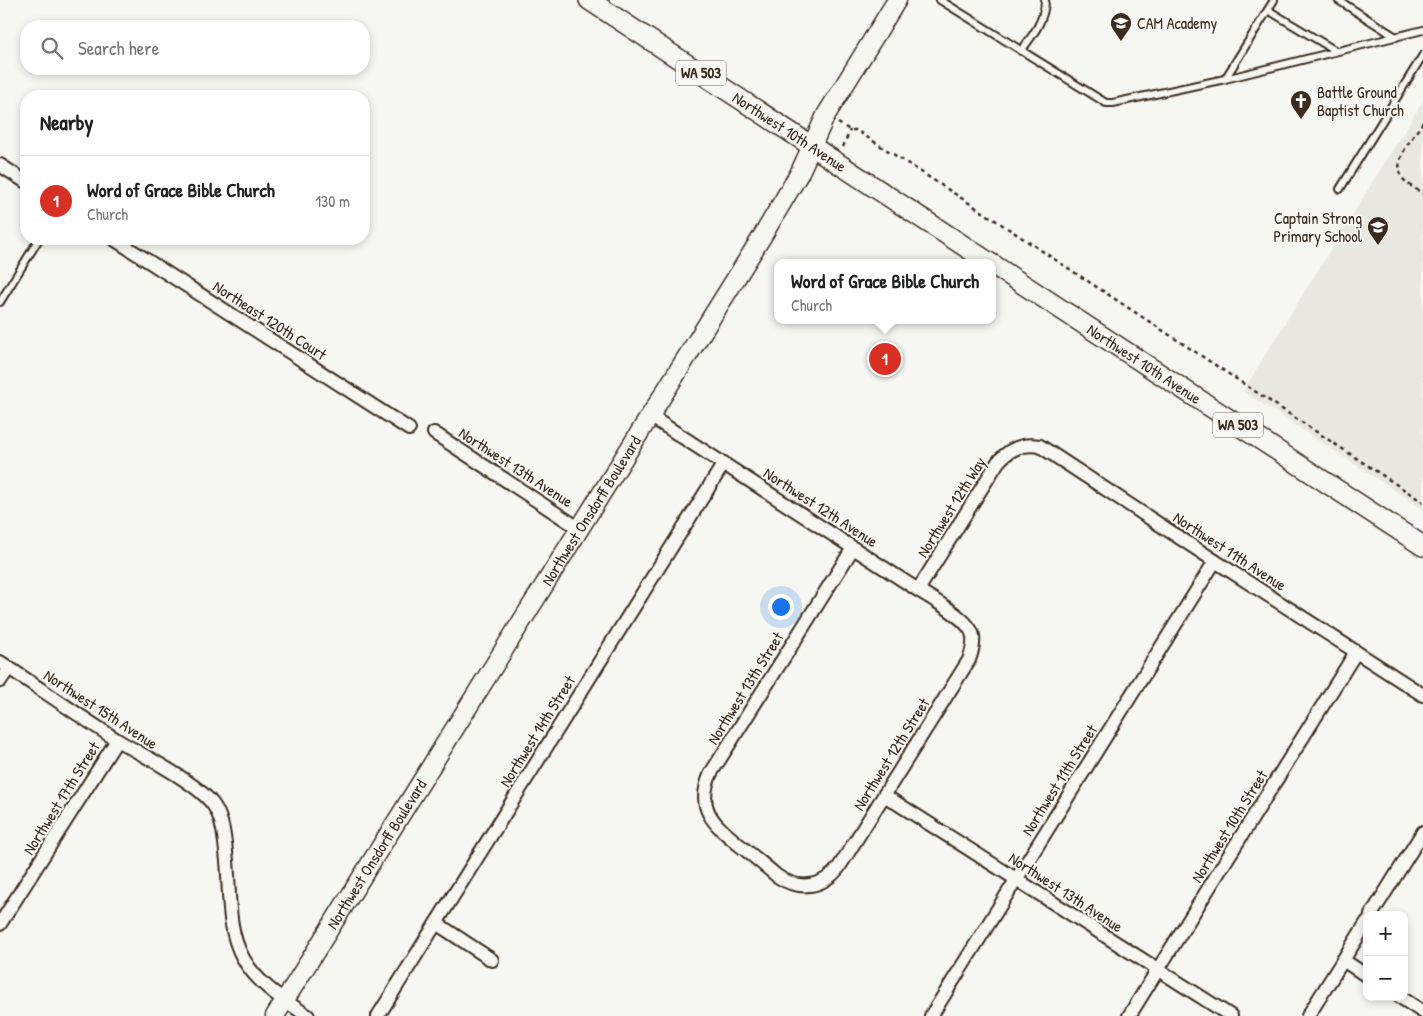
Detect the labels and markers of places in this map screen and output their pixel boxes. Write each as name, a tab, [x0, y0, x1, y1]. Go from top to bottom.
school or university icon: CAM Academy	[1109, 11, 1133, 42]
place label: CAM Academy	[1137, 12, 1218, 34]
place label: Battle Ground Baptist Church	[1317, 81, 1404, 121]
church icon: Battle Ground Baptist Church	[1289, 89, 1313, 120]
place label: Captain Strong Primary School	[1273, 207, 1363, 247]
school or university icon: Captain Strong Primary School	[1366, 215, 1390, 246]
pin: 1	[869, 340, 901, 378]

